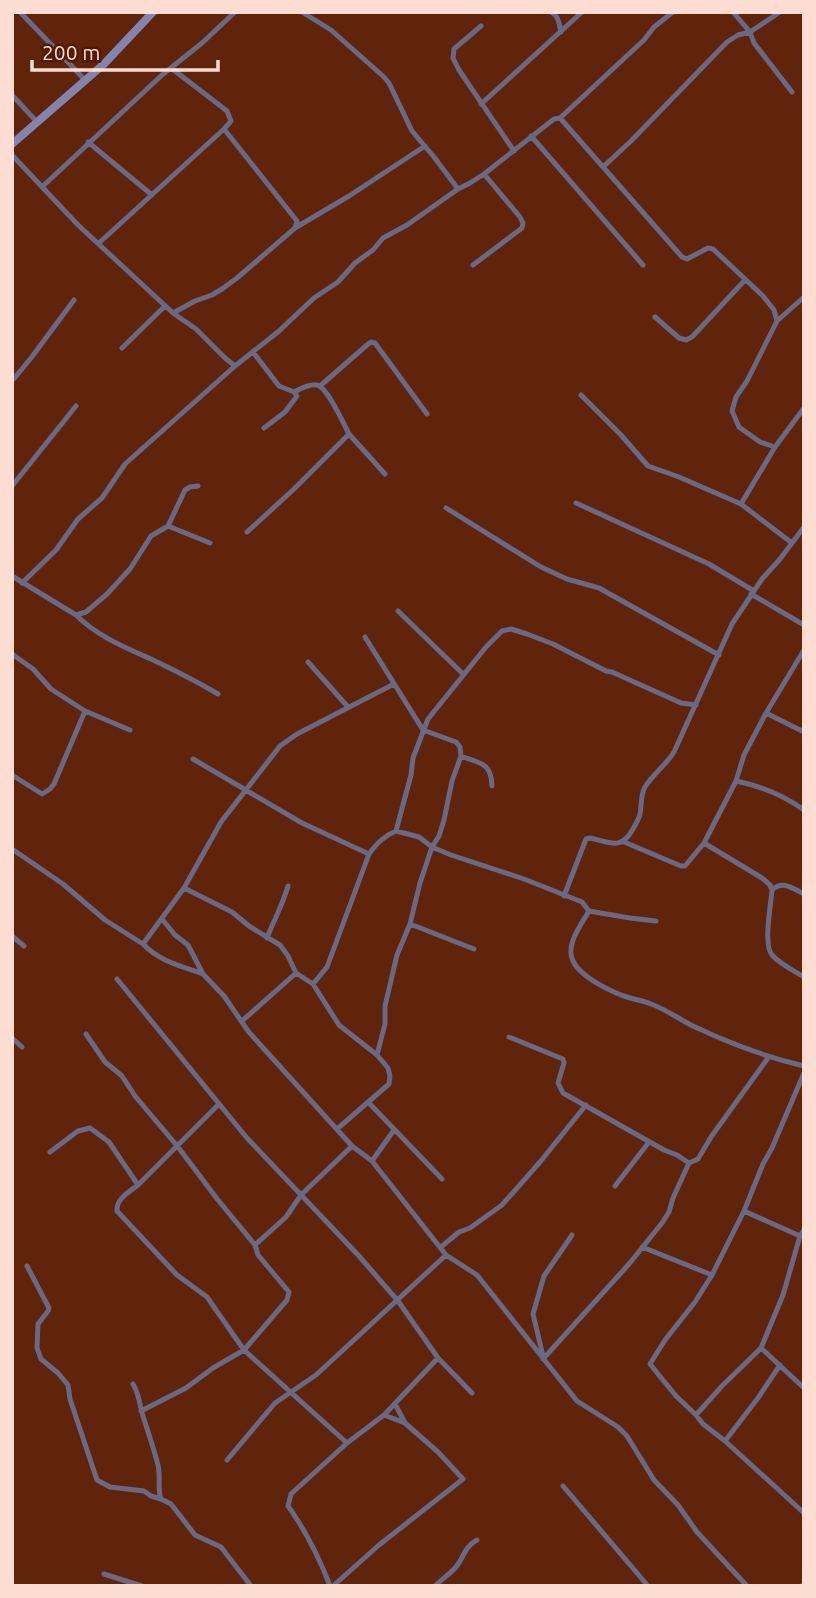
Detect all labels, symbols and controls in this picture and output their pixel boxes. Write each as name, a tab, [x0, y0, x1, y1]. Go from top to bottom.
scale bar	[32, 28, 217, 72]
text: 200 m	[42, 40, 100, 64]

